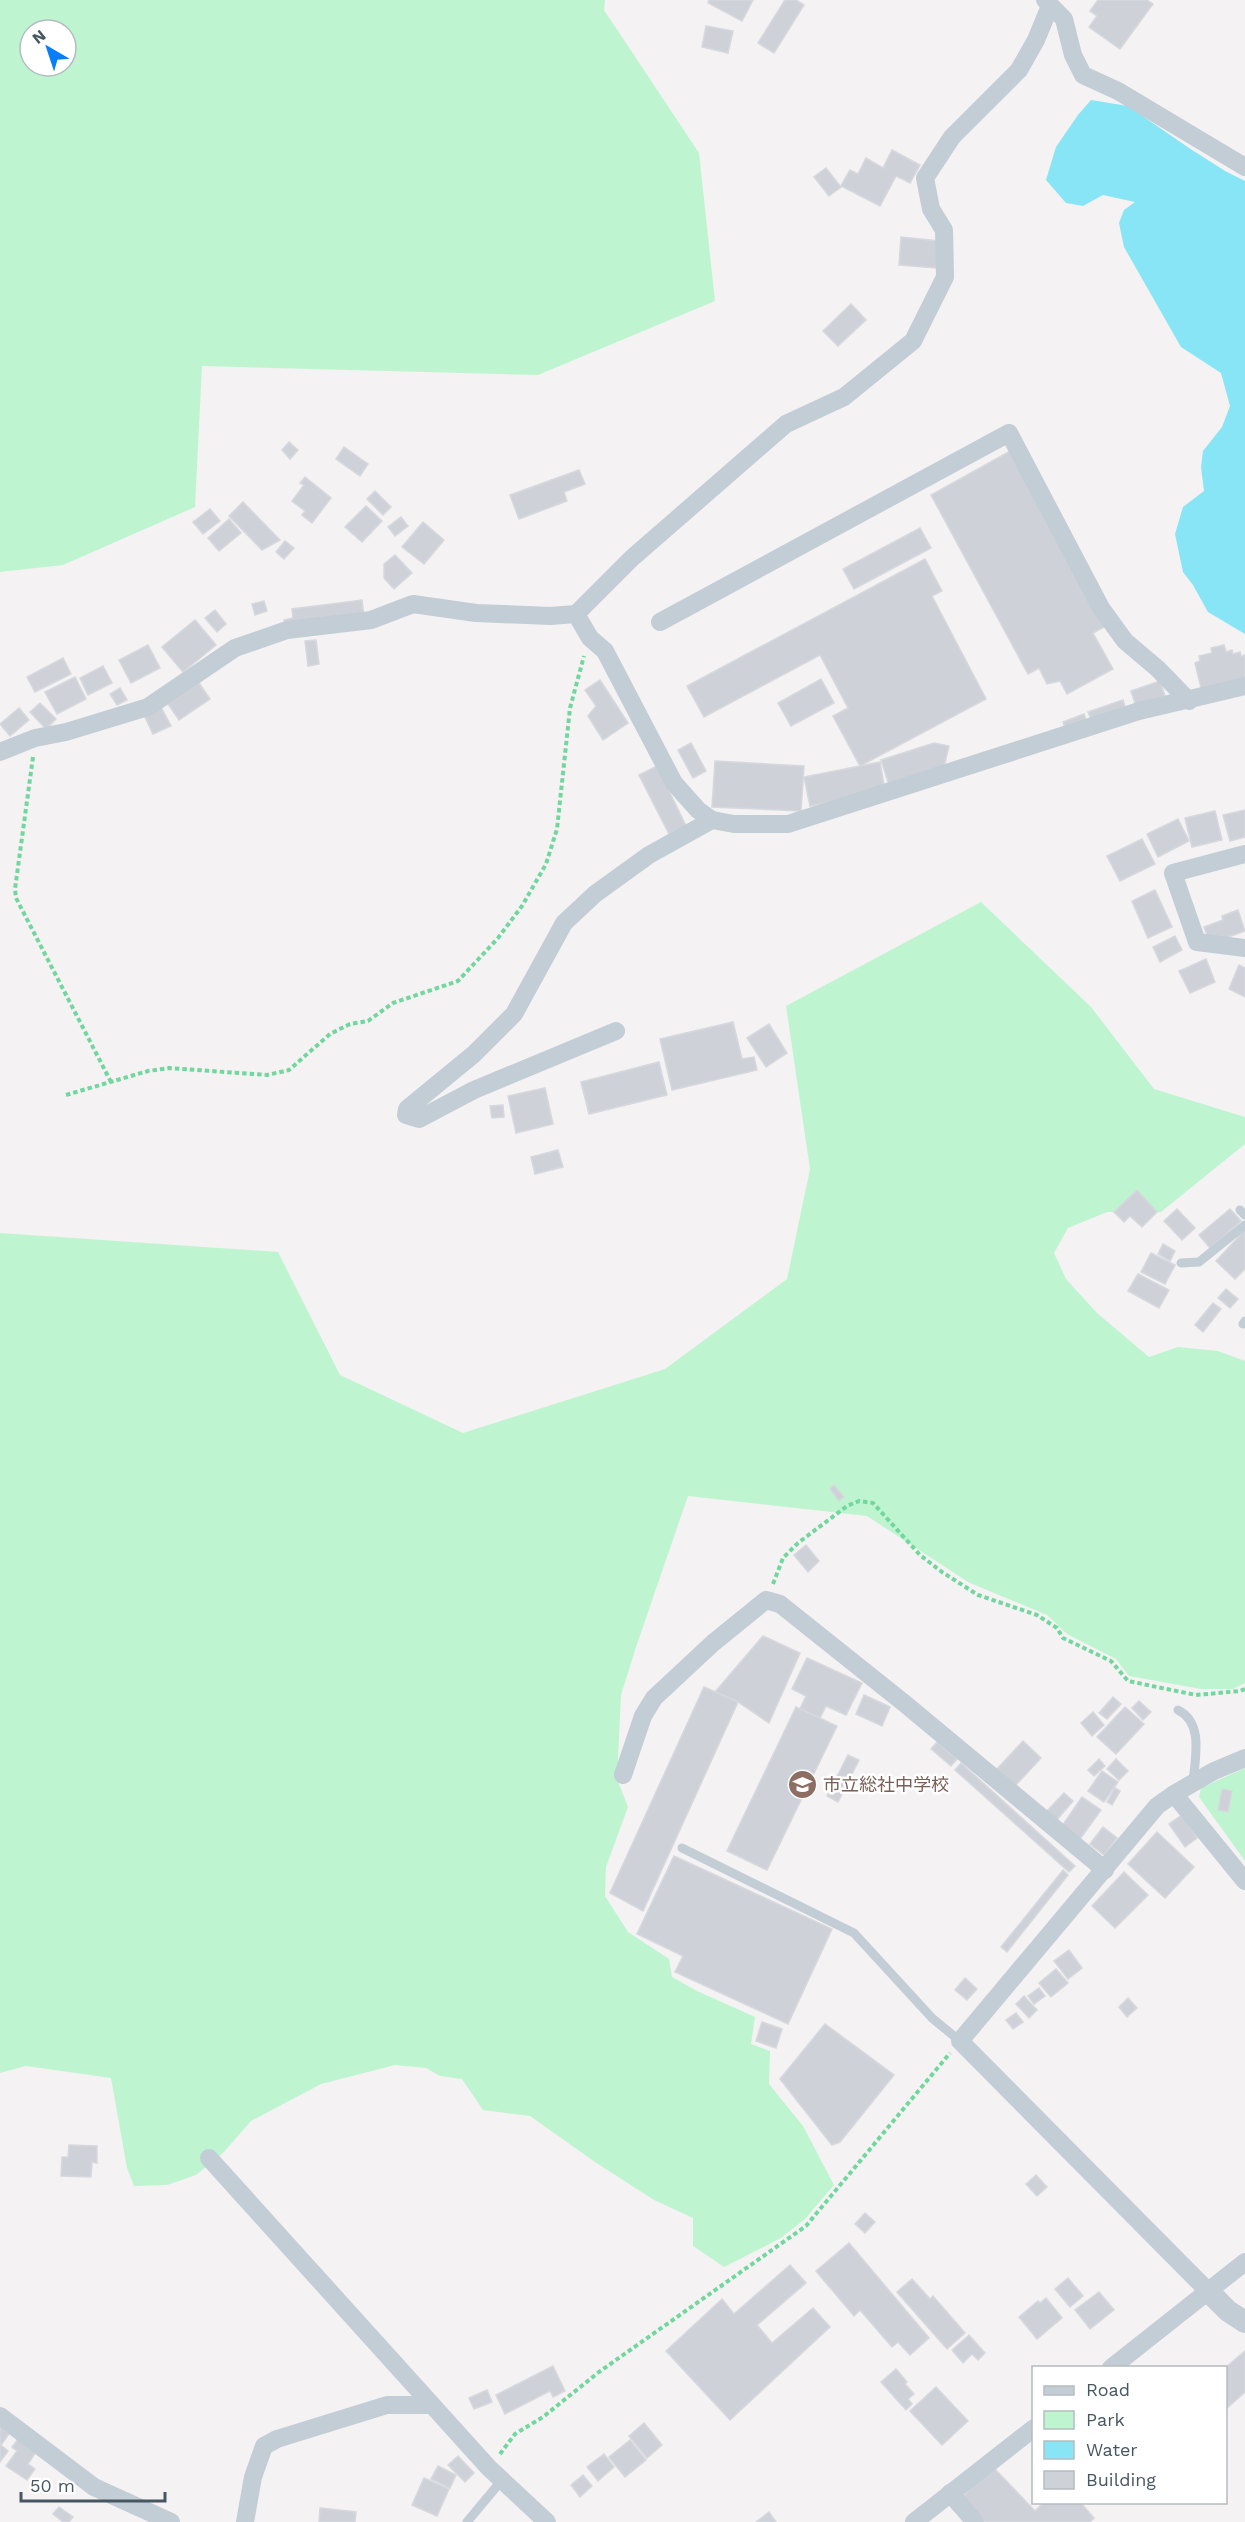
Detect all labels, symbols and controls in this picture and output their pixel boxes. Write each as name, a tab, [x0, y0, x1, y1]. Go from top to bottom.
north arrow	[18, 18, 78, 78]
text: N	[28, 26, 49, 48]
school or university icon: 市立総社中学校	[786, 1768, 818, 1800]
place label: 市立総社中学校	[823, 1774, 949, 1795]
legend	[1032, 2366, 1227, 2504]
text: Road	[1086, 2379, 1130, 2400]
text: Park	[1086, 2409, 1125, 2430]
text: Water	[1086, 2439, 1138, 2460]
scale bar	[21, 2465, 165, 2503]
text: Building	[1086, 2469, 1156, 2490]
text: 50 m	[30, 2475, 75, 2496]

